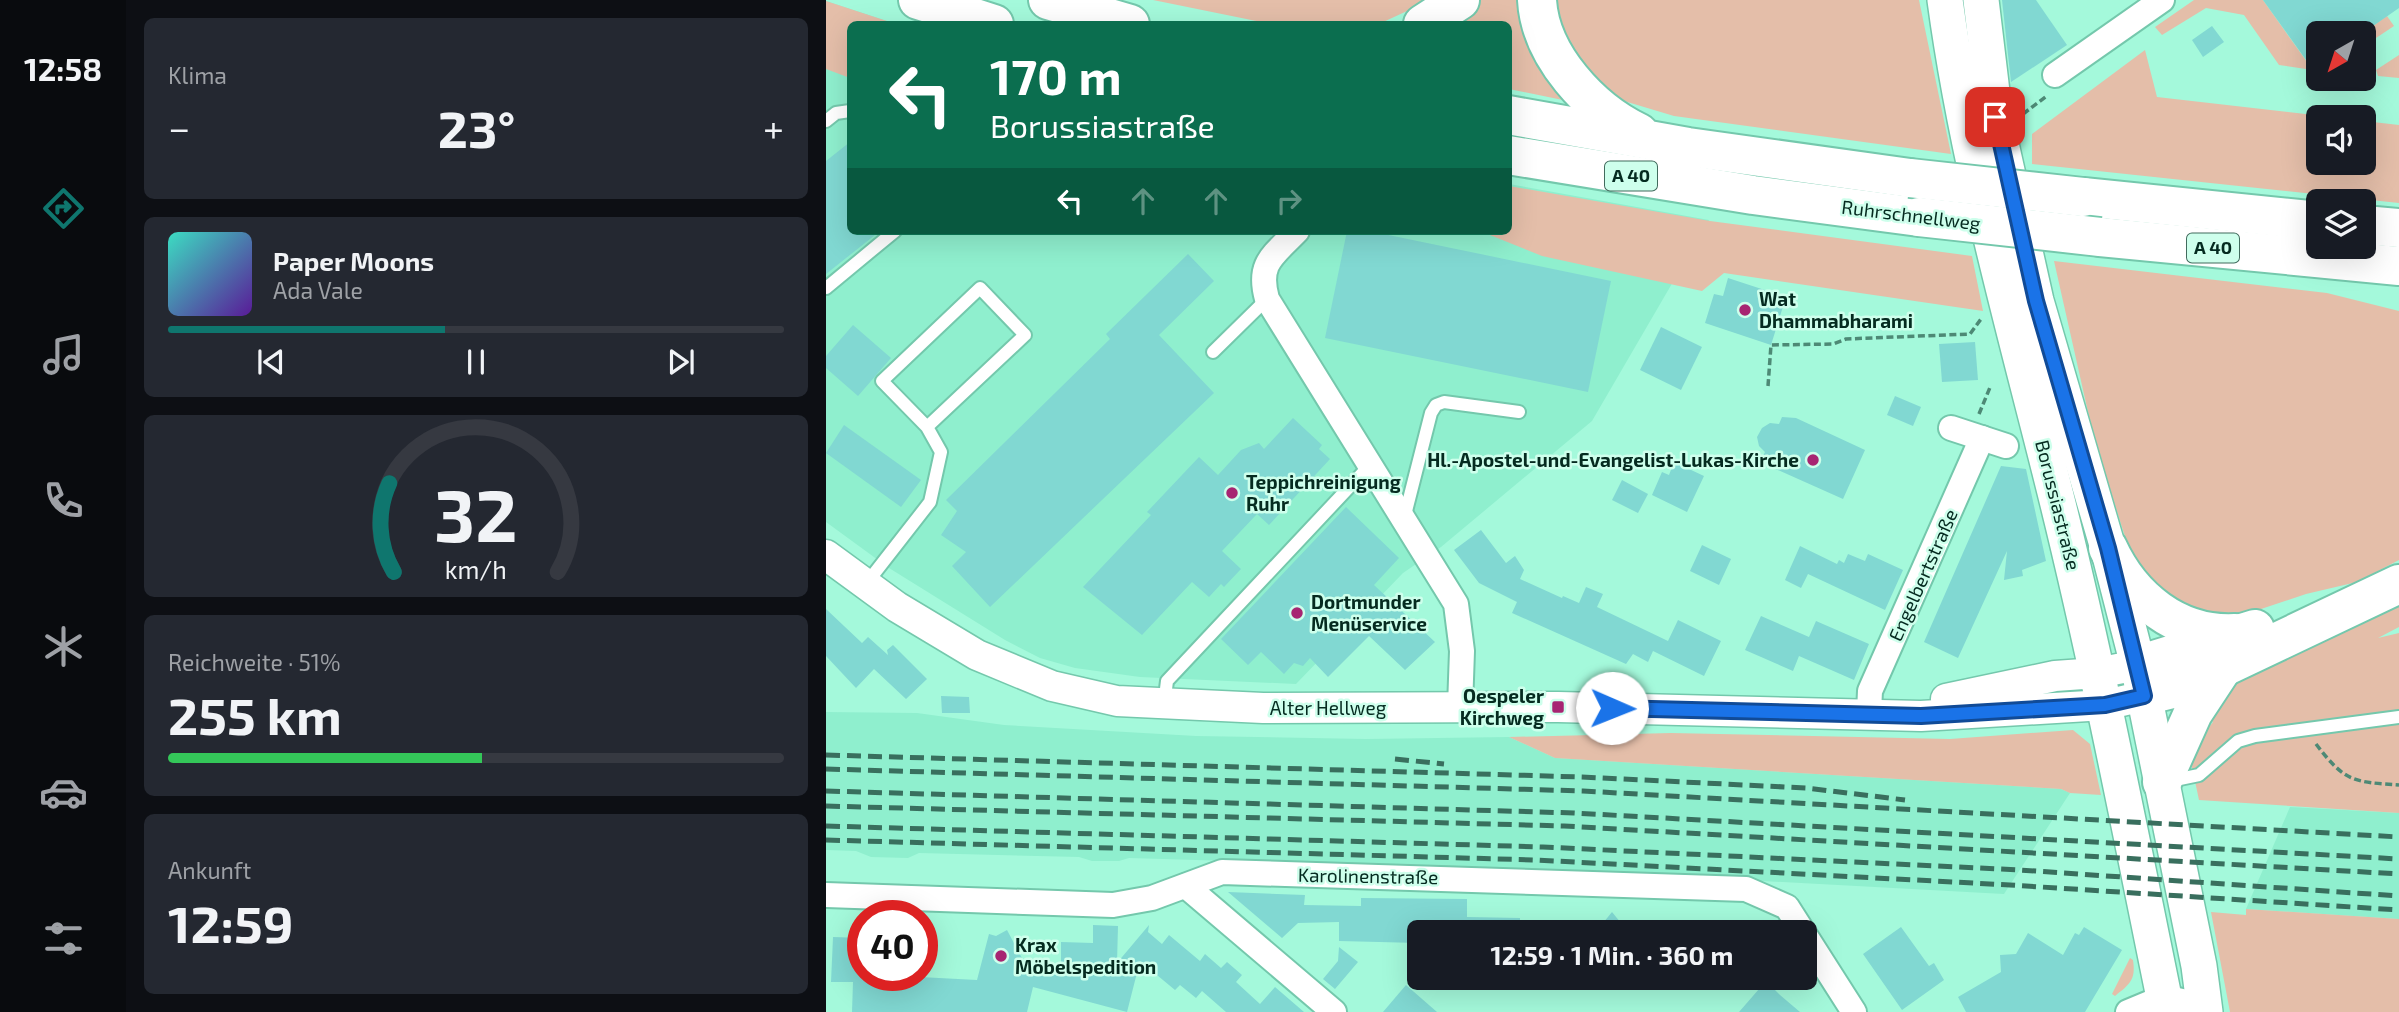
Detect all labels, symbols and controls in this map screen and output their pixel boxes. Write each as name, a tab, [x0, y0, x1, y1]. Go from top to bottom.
north arrow	[2306, 21, 2376, 91]
map controls	[2306, 21, 2376, 259]
text: 170 m	[990, 46, 1122, 105]
text: 12:58	[24, 49, 102, 87]
icon: left	[875, 49, 966, 140]
text: Klima	[168, 61, 227, 89]
pin	[1965, 87, 2025, 147]
text: 23°	[438, 96, 515, 158]
icon: arrive	[1976, 98, 2014, 136]
text: −	[168, 104, 190, 150]
text: +	[763, 104, 784, 150]
button: sound	[2306, 105, 2376, 175]
text: Borussiastraße	[990, 106, 1215, 144]
road number: A 40	[1605, 162, 1657, 190]
icon: left	[1051, 182, 1089, 220]
icon: ahead	[1124, 182, 1162, 220]
icon: ahead	[1197, 182, 1235, 220]
icon: right	[1270, 182, 1308, 220]
icon: directions	[39, 184, 88, 233]
button: layers	[2306, 189, 2376, 259]
street label: Ruhrschnellweg	[1840, 195, 1982, 234]
road number: A 40	[2187, 234, 2239, 262]
text: Paper Moons	[273, 245, 434, 276]
text: Ada Vale	[273, 276, 363, 304]
place label: Wat Dhammabharami	[1759, 287, 1913, 332]
marker: Wat Dhammabharami	[1737, 302, 1753, 318]
icon: music	[39, 330, 88, 379]
icon: previous	[252, 343, 290, 381]
icon: pause	[457, 343, 495, 381]
icon: next	[662, 343, 700, 381]
street label: Borussiastraße	[2031, 437, 2086, 572]
place label: Hl.-Apostel-und-Evangelist-Lukas-Kirche	[1427, 448, 1799, 471]
marker: Hl.-Apostel-und-Evangelist-Lukas-Kirche	[1805, 452, 1821, 468]
text: 32	[434, 469, 518, 557]
place label: Teppichreinigung Ruhr	[1246, 470, 1401, 515]
icon: phone	[39, 476, 88, 525]
marker: Teppichreinigung Ruhr	[1224, 485, 1240, 501]
street label: Engelbertstraße	[1883, 505, 1962, 644]
text: km/h	[445, 554, 507, 584]
place label: Dortmunder Menüservice	[1311, 590, 1427, 635]
marker: Dortmunder Menüservice	[1289, 605, 1305, 621]
icon: climate	[39, 622, 88, 671]
text: Reichweite · 51%	[168, 648, 341, 676]
position arrow	[1575, 671, 1649, 745]
text: 255 km	[168, 683, 342, 745]
place label: Oespeler Kirchweg	[1460, 684, 1544, 729]
street label: Alter Hellweg	[1270, 696, 1387, 719]
marker: Oespeler Kirchweg	[1550, 699, 1566, 715]
icon: car	[39, 768, 88, 817]
text: Ankunft	[168, 856, 251, 884]
street label: Karolinenstraße	[1298, 863, 1438, 888]
text: 12:59	[168, 891, 293, 953]
speed limit sign: 40	[847, 900, 938, 991]
icon: filters	[39, 914, 88, 963]
place label: Krax Möbelspedition	[1015, 933, 1156, 978]
text: 12:59 · 1 Min. · 360 m	[1490, 939, 1734, 970]
marker: Krax Möbelspedition	[993, 948, 1009, 964]

